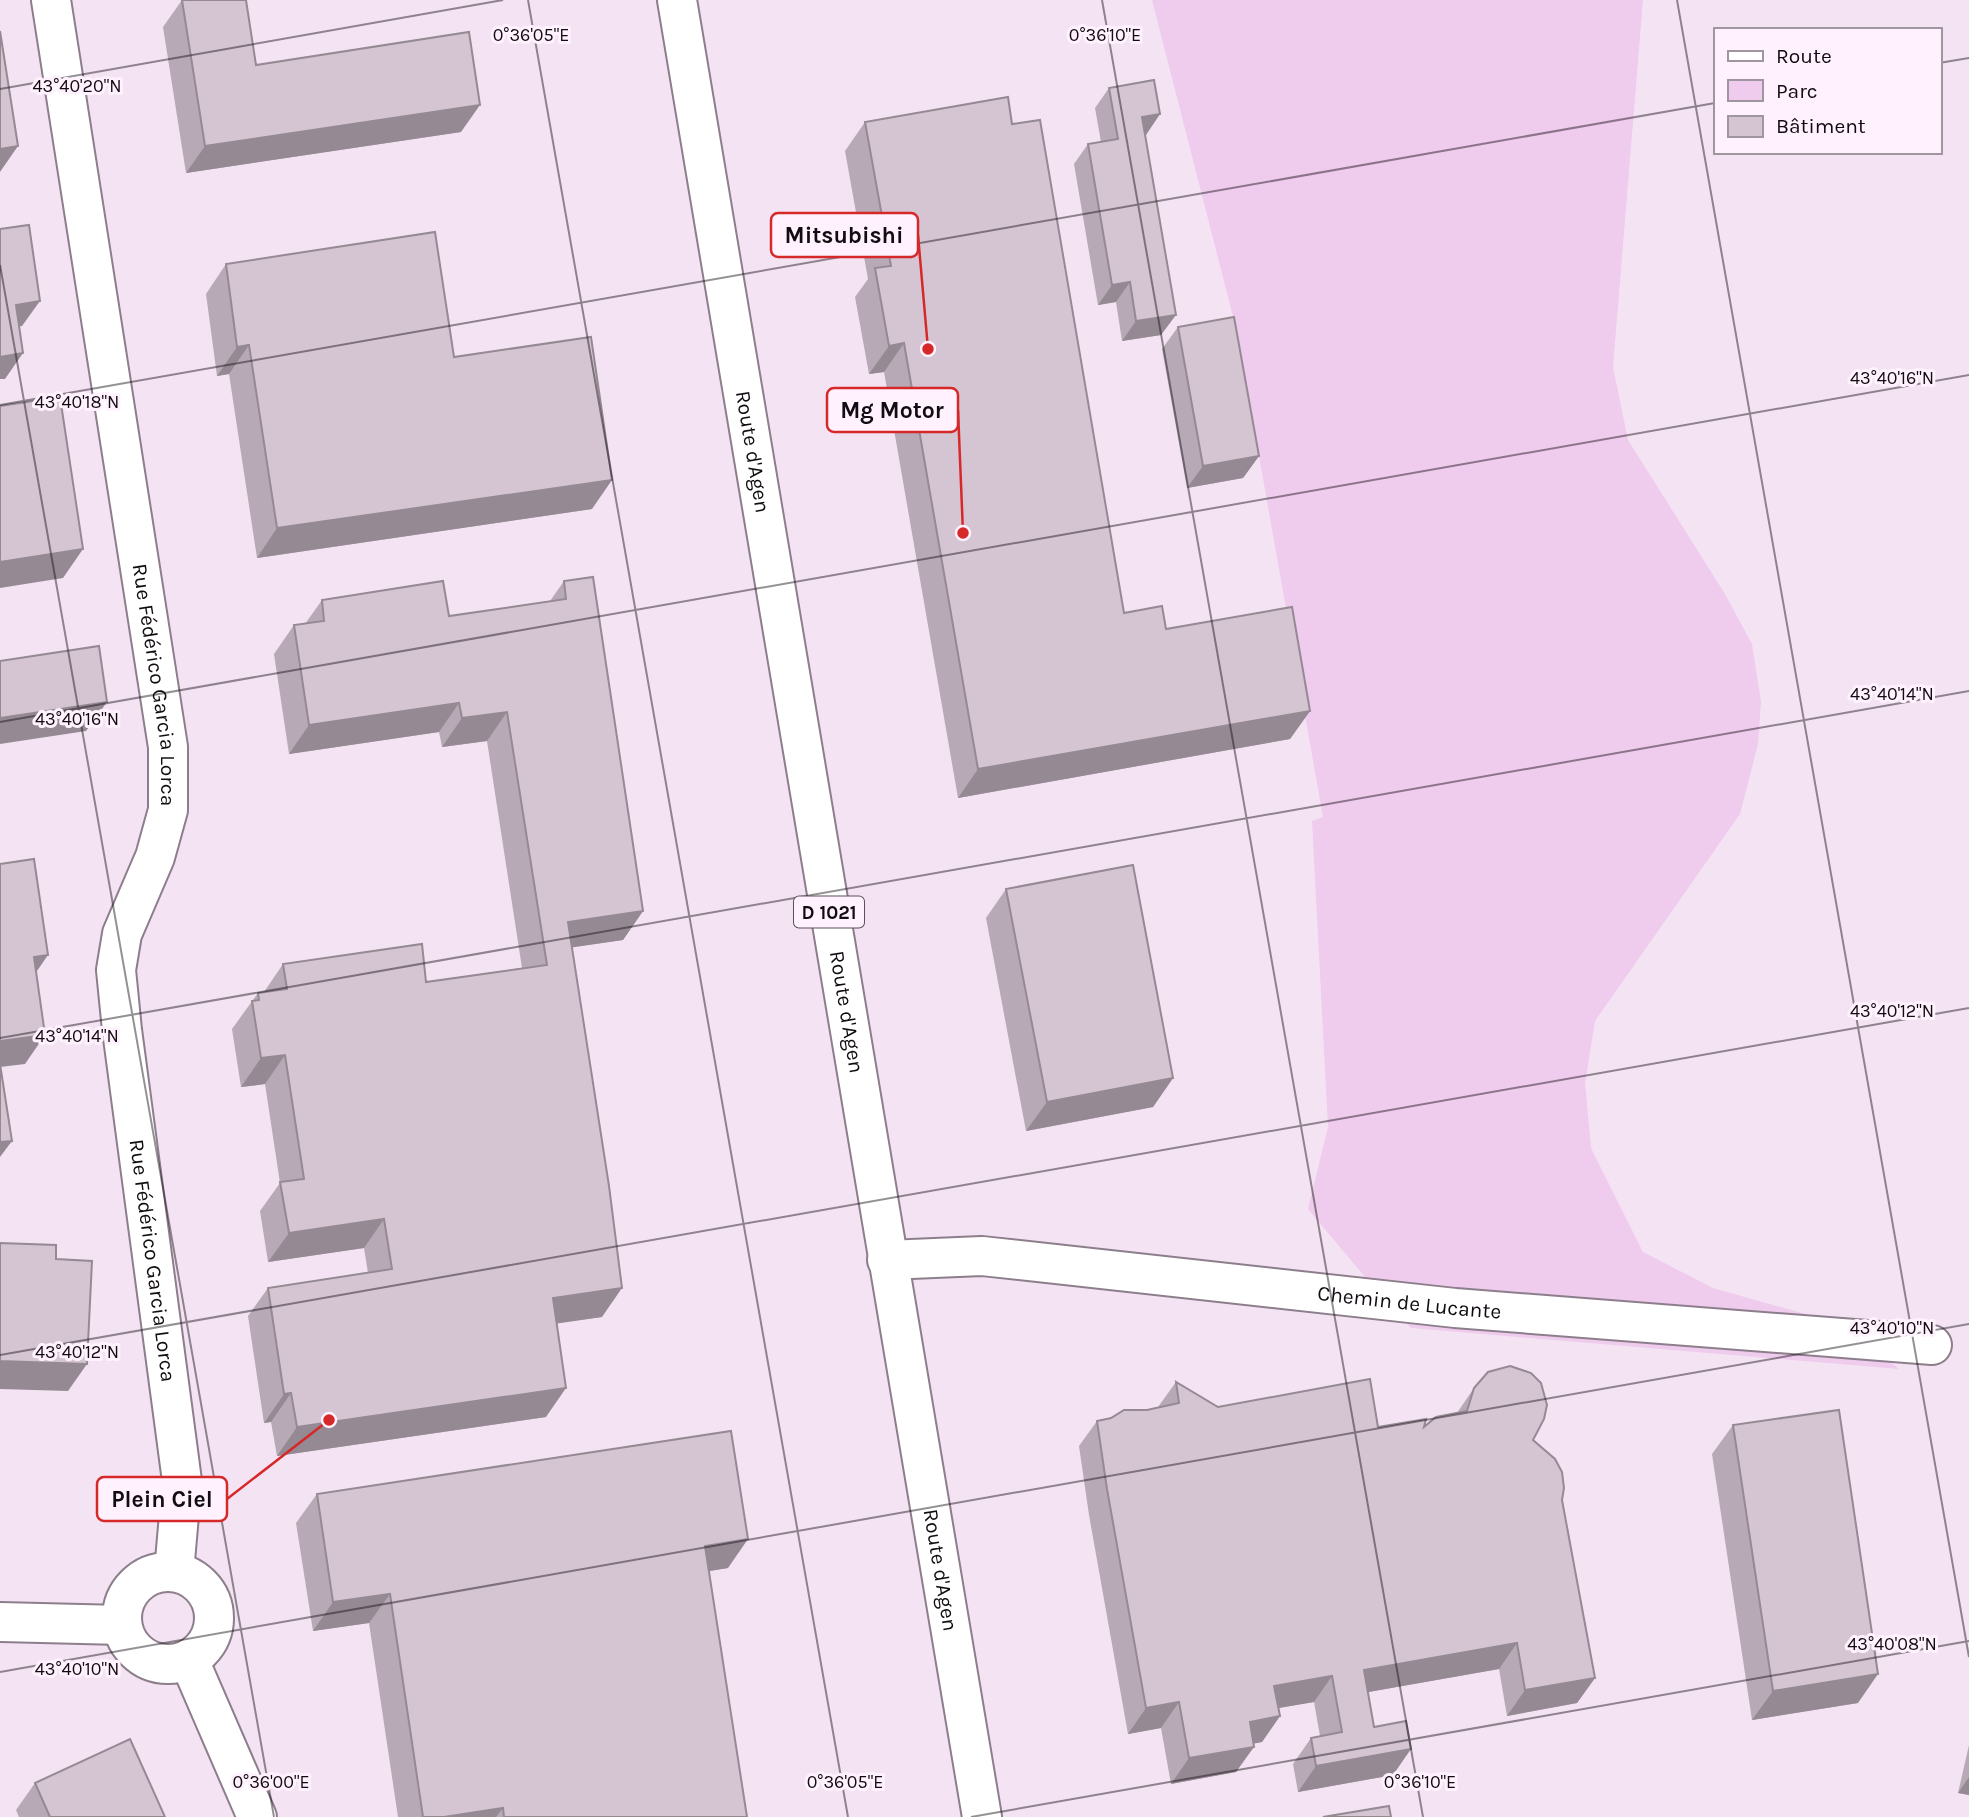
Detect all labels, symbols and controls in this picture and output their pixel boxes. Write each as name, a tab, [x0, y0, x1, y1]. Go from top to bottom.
text: 0°36'05"E	[493, 24, 569, 46]
text: 0°36'10"E	[1069, 24, 1141, 46]
legend	[1714, 28, 1941, 154]
text: Route	[1776, 44, 1832, 68]
text: 43°40'20"N	[33, 75, 121, 97]
text: Parc	[1776, 79, 1818, 103]
text: Bâtiment	[1776, 114, 1866, 138]
callout: Mitsubishi	[771, 213, 918, 257]
text: Mitsubishi	[785, 222, 903, 249]
text: 43°40'16"N	[1850, 367, 1934, 389]
callout: Mg Motor	[827, 388, 958, 432]
street label: Route d'Agen	[731, 389, 775, 515]
text: 43°40'18"N	[35, 391, 119, 413]
text: Mg Motor	[840, 397, 944, 424]
street label: Rue Fédérico Garcia Lorca	[127, 562, 180, 806]
text: 43°40'14"N	[1850, 683, 1934, 705]
text: 43°40'16"N	[35, 708, 119, 730]
road number: D 1021	[794, 896, 864, 928]
street label: Route d'Agen	[825, 949, 869, 1075]
text: 43°40'12"N	[1850, 1000, 1934, 1022]
text: 43°40'14"N	[35, 1025, 119, 1047]
street label: Rue Fédérico Garcia Lorca	[125, 1138, 181, 1383]
street label: Chemin de Lucante	[1316, 1281, 1502, 1324]
text: 43°40'10"N	[1850, 1317, 1934, 1339]
text: 43°40'12"N	[35, 1341, 119, 1363]
callout: Plein Ciel	[97, 1477, 227, 1521]
text: Plein Ciel	[111, 1486, 213, 1513]
street label: Route d'Agen	[918, 1507, 963, 1633]
text: 43°40'08"N	[1847, 1633, 1937, 1655]
text: 43°40'10"N	[35, 1658, 119, 1680]
text: 0°36'00"E	[232, 1771, 310, 1793]
text: 0°36'05"E	[807, 1771, 883, 1793]
text: 0°36'10"E	[1384, 1771, 1456, 1793]

